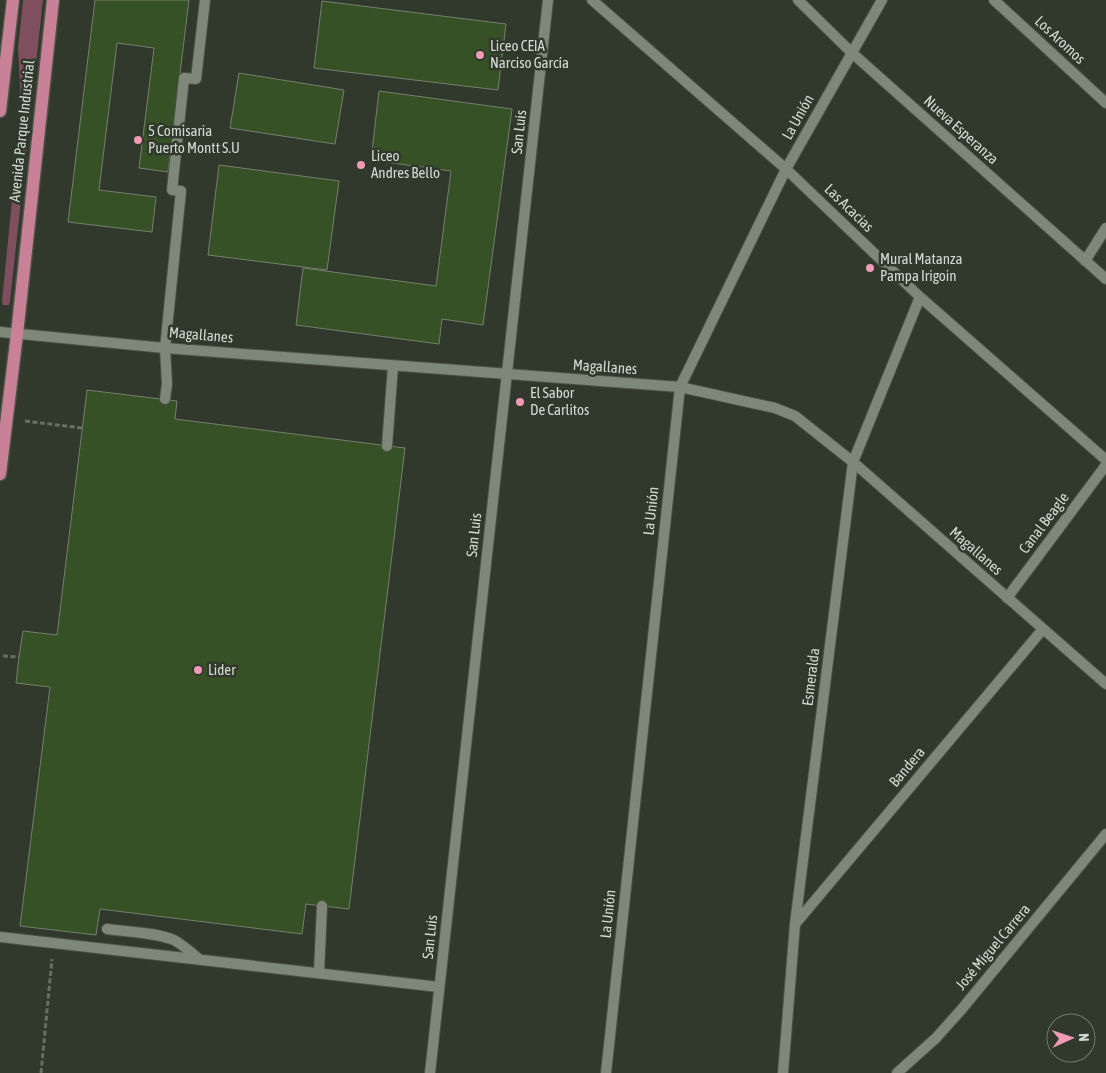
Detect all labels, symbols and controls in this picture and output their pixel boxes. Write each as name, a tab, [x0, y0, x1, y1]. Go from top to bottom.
street label: Los Aromos	[1032, 12, 1089, 67]
place label: Liceo CEIA Narciso García	[490, 37, 569, 71]
marker: Liceo CEIA Narciso García	[474, 49, 486, 61]
street label: Avenida Parque Industrial	[6, 59, 37, 203]
street label: La Unión	[778, 91, 817, 142]
street label: Nueva Esperanza	[921, 92, 1002, 167]
street label: San Luis	[508, 109, 529, 155]
place label: 5 Comisaria Puerto Montt S.U	[148, 122, 240, 156]
marker: 5 Comisaria Puerto Montt S.U	[132, 134, 144, 146]
place label: Liceo Andres Bello	[371, 147, 440, 181]
marker: Liceo Andres Bello	[355, 159, 367, 171]
street label: Las Acacias	[821, 180, 877, 235]
place label: Mural Matanza Pampa Irigoin	[880, 250, 962, 284]
marker: Mural Matanza Pampa Irigoin	[864, 262, 876, 274]
street label: Magallanes	[168, 323, 234, 346]
street label: Magallanes	[572, 356, 638, 377]
place label: El Sabor De Carlitos	[530, 384, 589, 418]
marker: El Sabor De Carlitos	[514, 396, 526, 408]
street label: La Unión	[640, 486, 662, 536]
street label: Canal Beagle	[1015, 489, 1072, 557]
street label: San Luis	[463, 512, 484, 558]
street label: Magallanes	[946, 523, 1006, 578]
street label: Esmeralda	[799, 647, 822, 707]
place label: Lider	[208, 661, 236, 678]
marker: Lider	[192, 664, 204, 676]
street label: Bandera	[885, 743, 928, 790]
street label: La Unión	[597, 889, 619, 939]
street label: José Miguel Carrera	[952, 900, 1033, 993]
street label: San Luis	[419, 914, 440, 960]
north arrow	[1046, 1013, 1096, 1063]
text: N	[1076, 1033, 1092, 1042]

